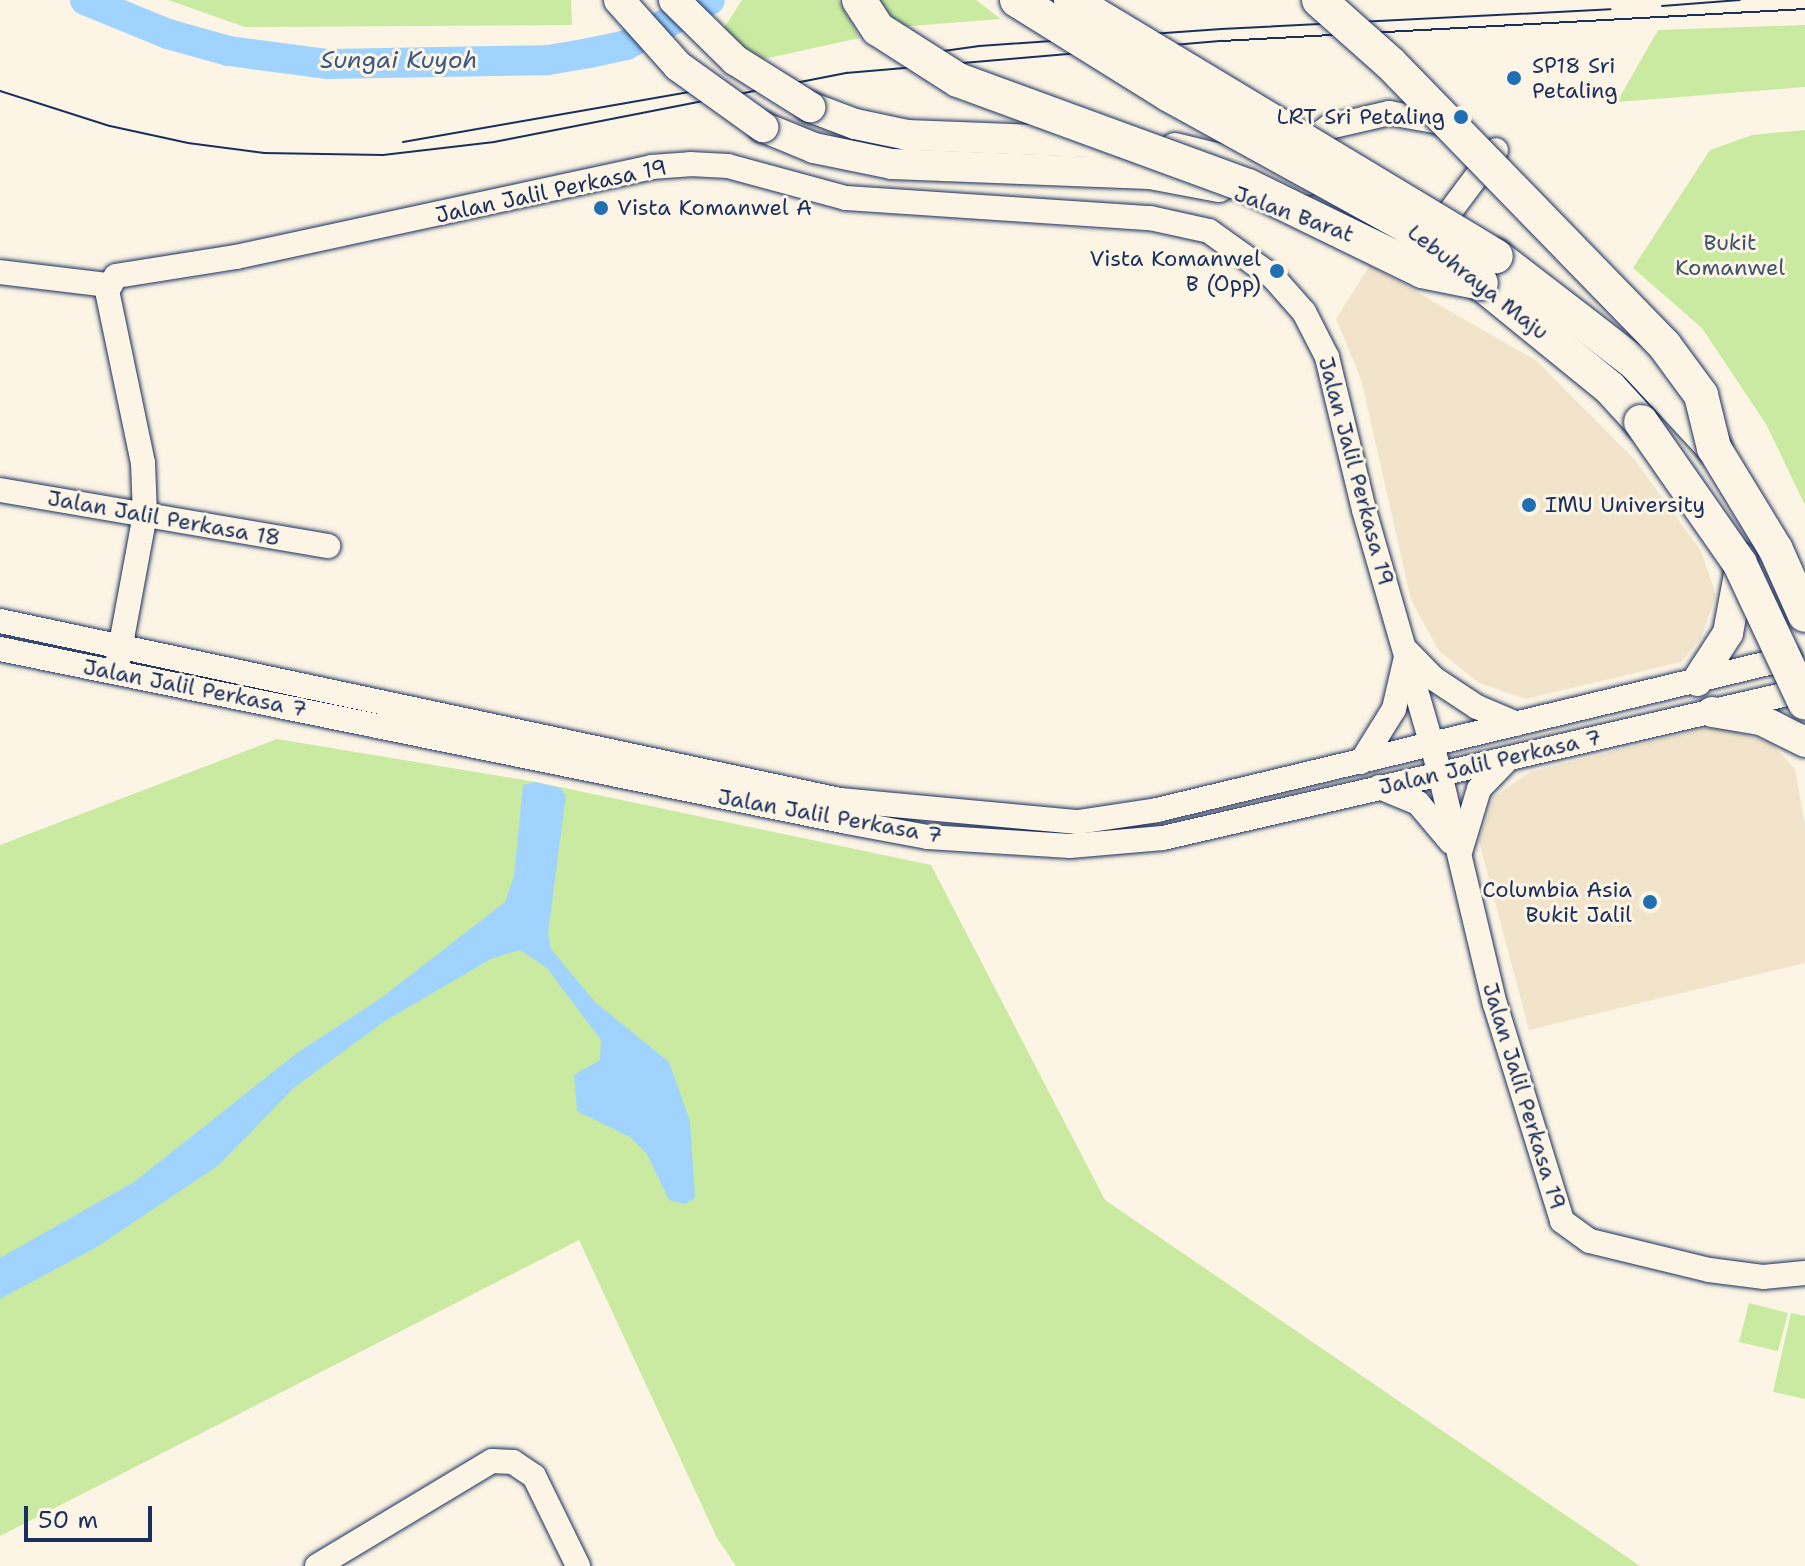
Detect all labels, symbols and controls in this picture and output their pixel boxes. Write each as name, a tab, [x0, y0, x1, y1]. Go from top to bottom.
water label: Sungai Kuyoh	[320, 47, 478, 75]
place label: SP18 Sri Petaling	[1532, 52, 1618, 104]
marker: SP18 Sri Petaling	[1503, 67, 1525, 89]
place label: LRT Sri Petaling	[1277, 104, 1445, 130]
marker: LRT Sri Petaling	[1452, 108, 1470, 126]
street label: Jalan Jalil Perkasa 19	[433, 154, 669, 228]
street label: Jalan Barat	[1230, 180, 1358, 248]
place label: Vista Komanwel A	[617, 195, 812, 221]
marker: Vista Komanwel A	[592, 199, 610, 217]
street label: Lebuhraya Maju	[1402, 219, 1554, 345]
park label: Bukit Komanwel	[1675, 229, 1785, 280]
place label: Vista Komanwel B (Opp)	[1089, 245, 1261, 296]
marker: Vista Komanwel B (Opp)	[1268, 262, 1286, 280]
street label: Jalan Jalil Perkasa 19	[1313, 354, 1399, 588]
street label: Jalan Jalil Perkasa 18	[45, 484, 283, 552]
place label: IMU University	[1545, 492, 1705, 518]
marker: IMU University	[1520, 496, 1538, 514]
street label: Jalan Jalil Perkasa 7	[81, 653, 309, 723]
street label: Jalan Jalil Perkasa 7	[1376, 724, 1604, 800]
street label: Jalan Jalil Perkasa 7	[716, 783, 944, 849]
place label: Columbia Asia Bukit Jalil	[1482, 876, 1632, 928]
marker: Columbia Asia Bukit Jalil	[1639, 891, 1661, 913]
street label: Jalan Jalil Perkasa 19	[1477, 979, 1571, 1213]
scale bar	[28, 1490, 156, 1540]
text: 50 m	[38, 1504, 98, 1536]

